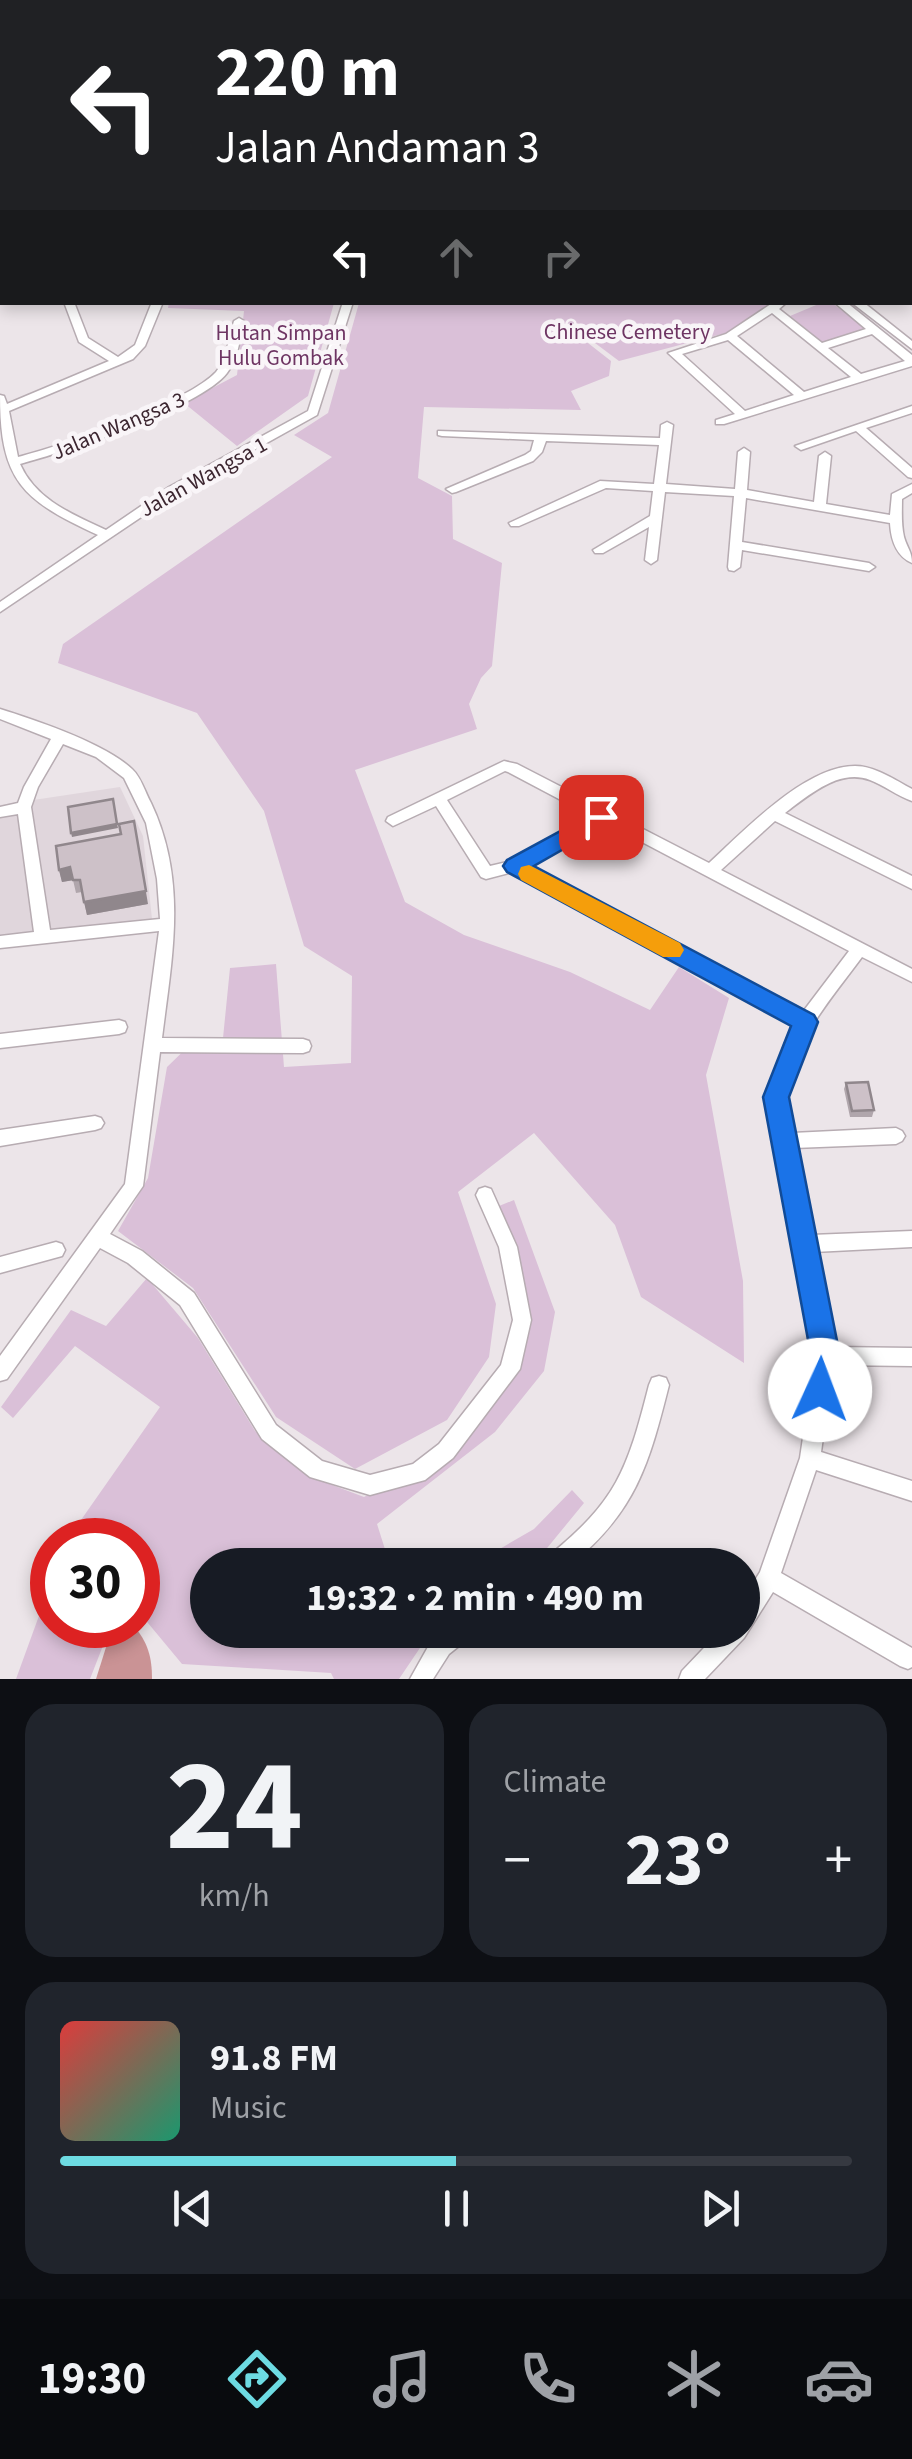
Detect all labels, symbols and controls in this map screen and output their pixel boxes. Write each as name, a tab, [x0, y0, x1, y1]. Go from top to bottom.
text: 220 m	[215, 23, 400, 123]
icon: left	[50, 40, 180, 170]
text: Jalan Andaman 3	[215, 116, 540, 180]
icon: left	[324, 230, 379, 285]
icon: ahead	[429, 230, 484, 285]
icon: right	[534, 230, 589, 285]
park label: Chinese Cemetery	[544, 316, 711, 348]
park label: Hutan Simpan Hulu Gombak	[215, 317, 347, 374]
street label: Jalan Wangsa 3	[47, 384, 190, 468]
street label: Jalan Wangsa 1	[134, 429, 273, 525]
pin	[559, 775, 644, 860]
icon: arrive	[574, 790, 629, 845]
position arrow	[768, 1338, 872, 1442]
speed limit sign: 30	[30, 1518, 160, 1648]
text: 19:32 · 2 min · 490 m	[306, 1571, 644, 1625]
text: 24	[166, 1715, 303, 1900]
text: Climate	[504, 1759, 606, 1805]
text: 23°	[624, 1807, 731, 1914]
text: −	[504, 1822, 531, 1900]
text: +	[825, 1822, 852, 1900]
text: km/h	[199, 1873, 270, 1919]
text: 91.8 FM	[210, 2031, 338, 2085]
text: Music	[210, 2085, 287, 2131]
icon: previous	[165, 2181, 220, 2236]
icon: pause	[429, 2181, 484, 2236]
icon: next	[693, 2181, 748, 2236]
icon: directions	[222, 2344, 292, 2414]
icon: music	[367, 2344, 437, 2414]
icon: phone	[513, 2344, 583, 2414]
icon: climate	[659, 2344, 729, 2414]
icon: car	[804, 2344, 874, 2414]
text: 19:30	[38, 2347, 146, 2411]

